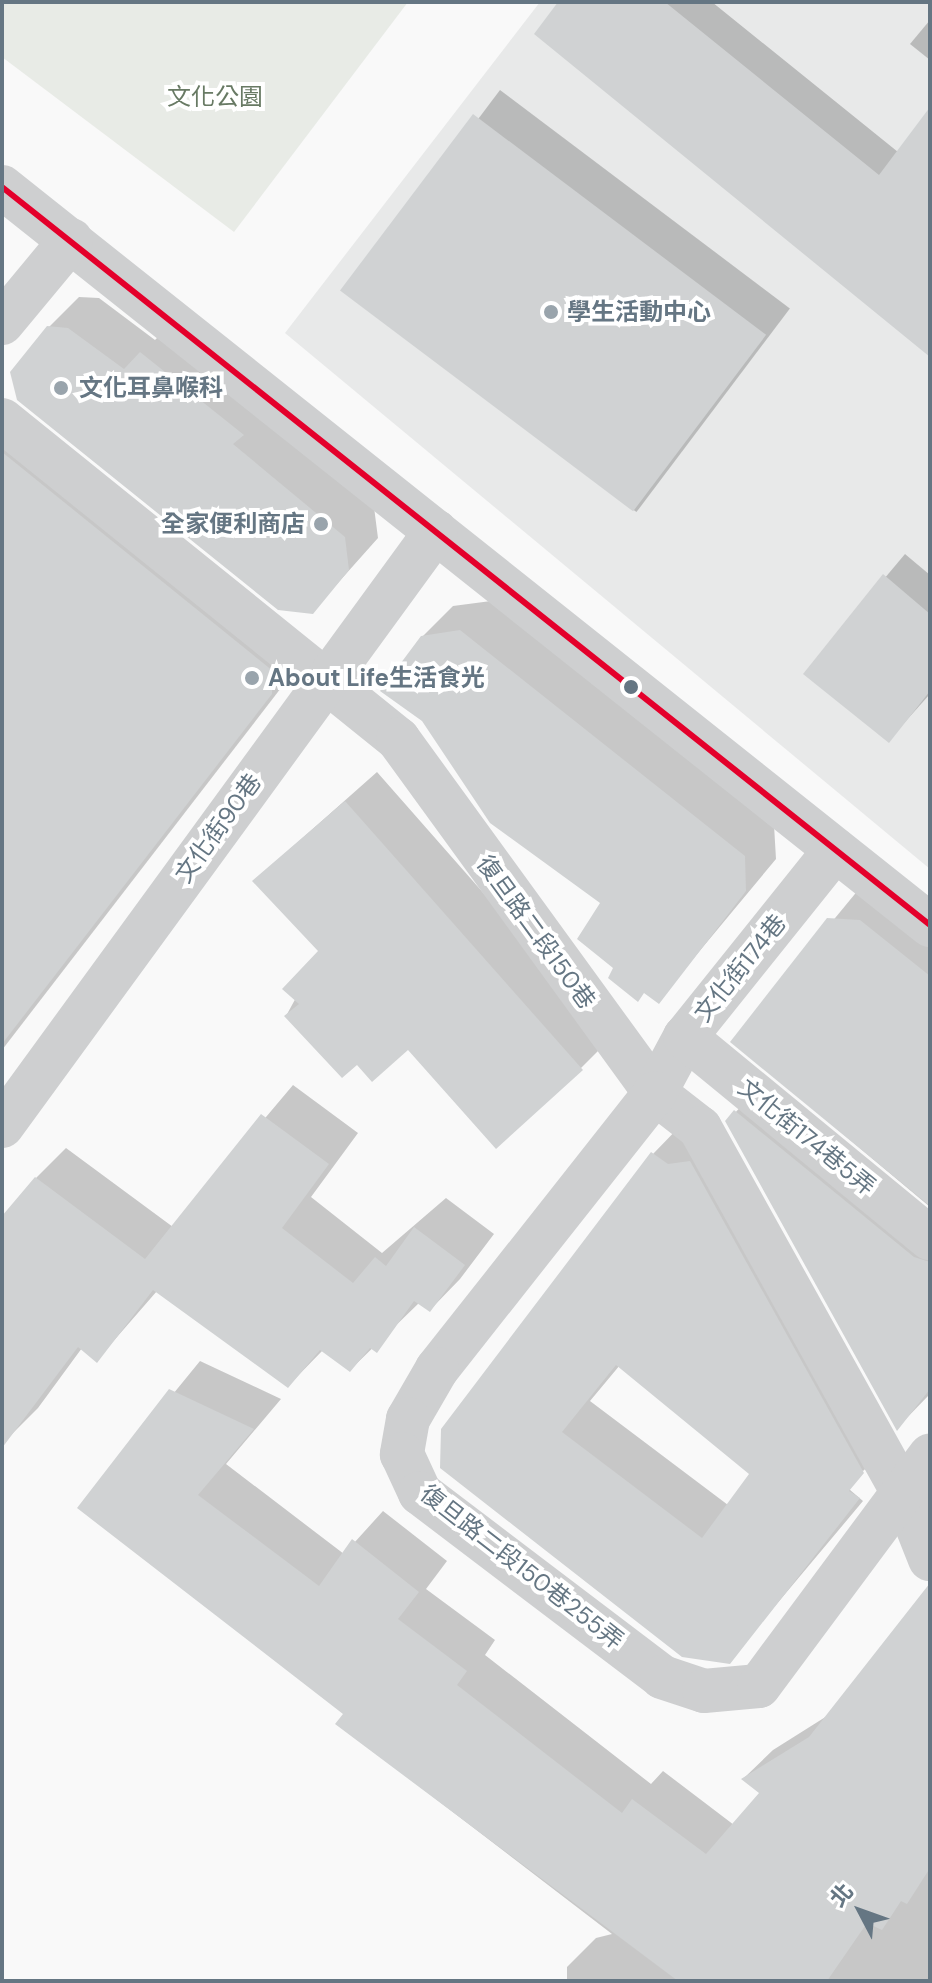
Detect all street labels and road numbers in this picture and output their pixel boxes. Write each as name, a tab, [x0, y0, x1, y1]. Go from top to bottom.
street label: 文化街90巷	[169, 768, 267, 888]
street label: 復旦路二段150巷	[471, 850, 601, 1014]
street label: 文化街174巷	[688, 909, 792, 1027]
street label: 文化街174巷5弄	[733, 1073, 881, 1201]
street label: 復旦路二段150巷255弄	[415, 1479, 629, 1655]

